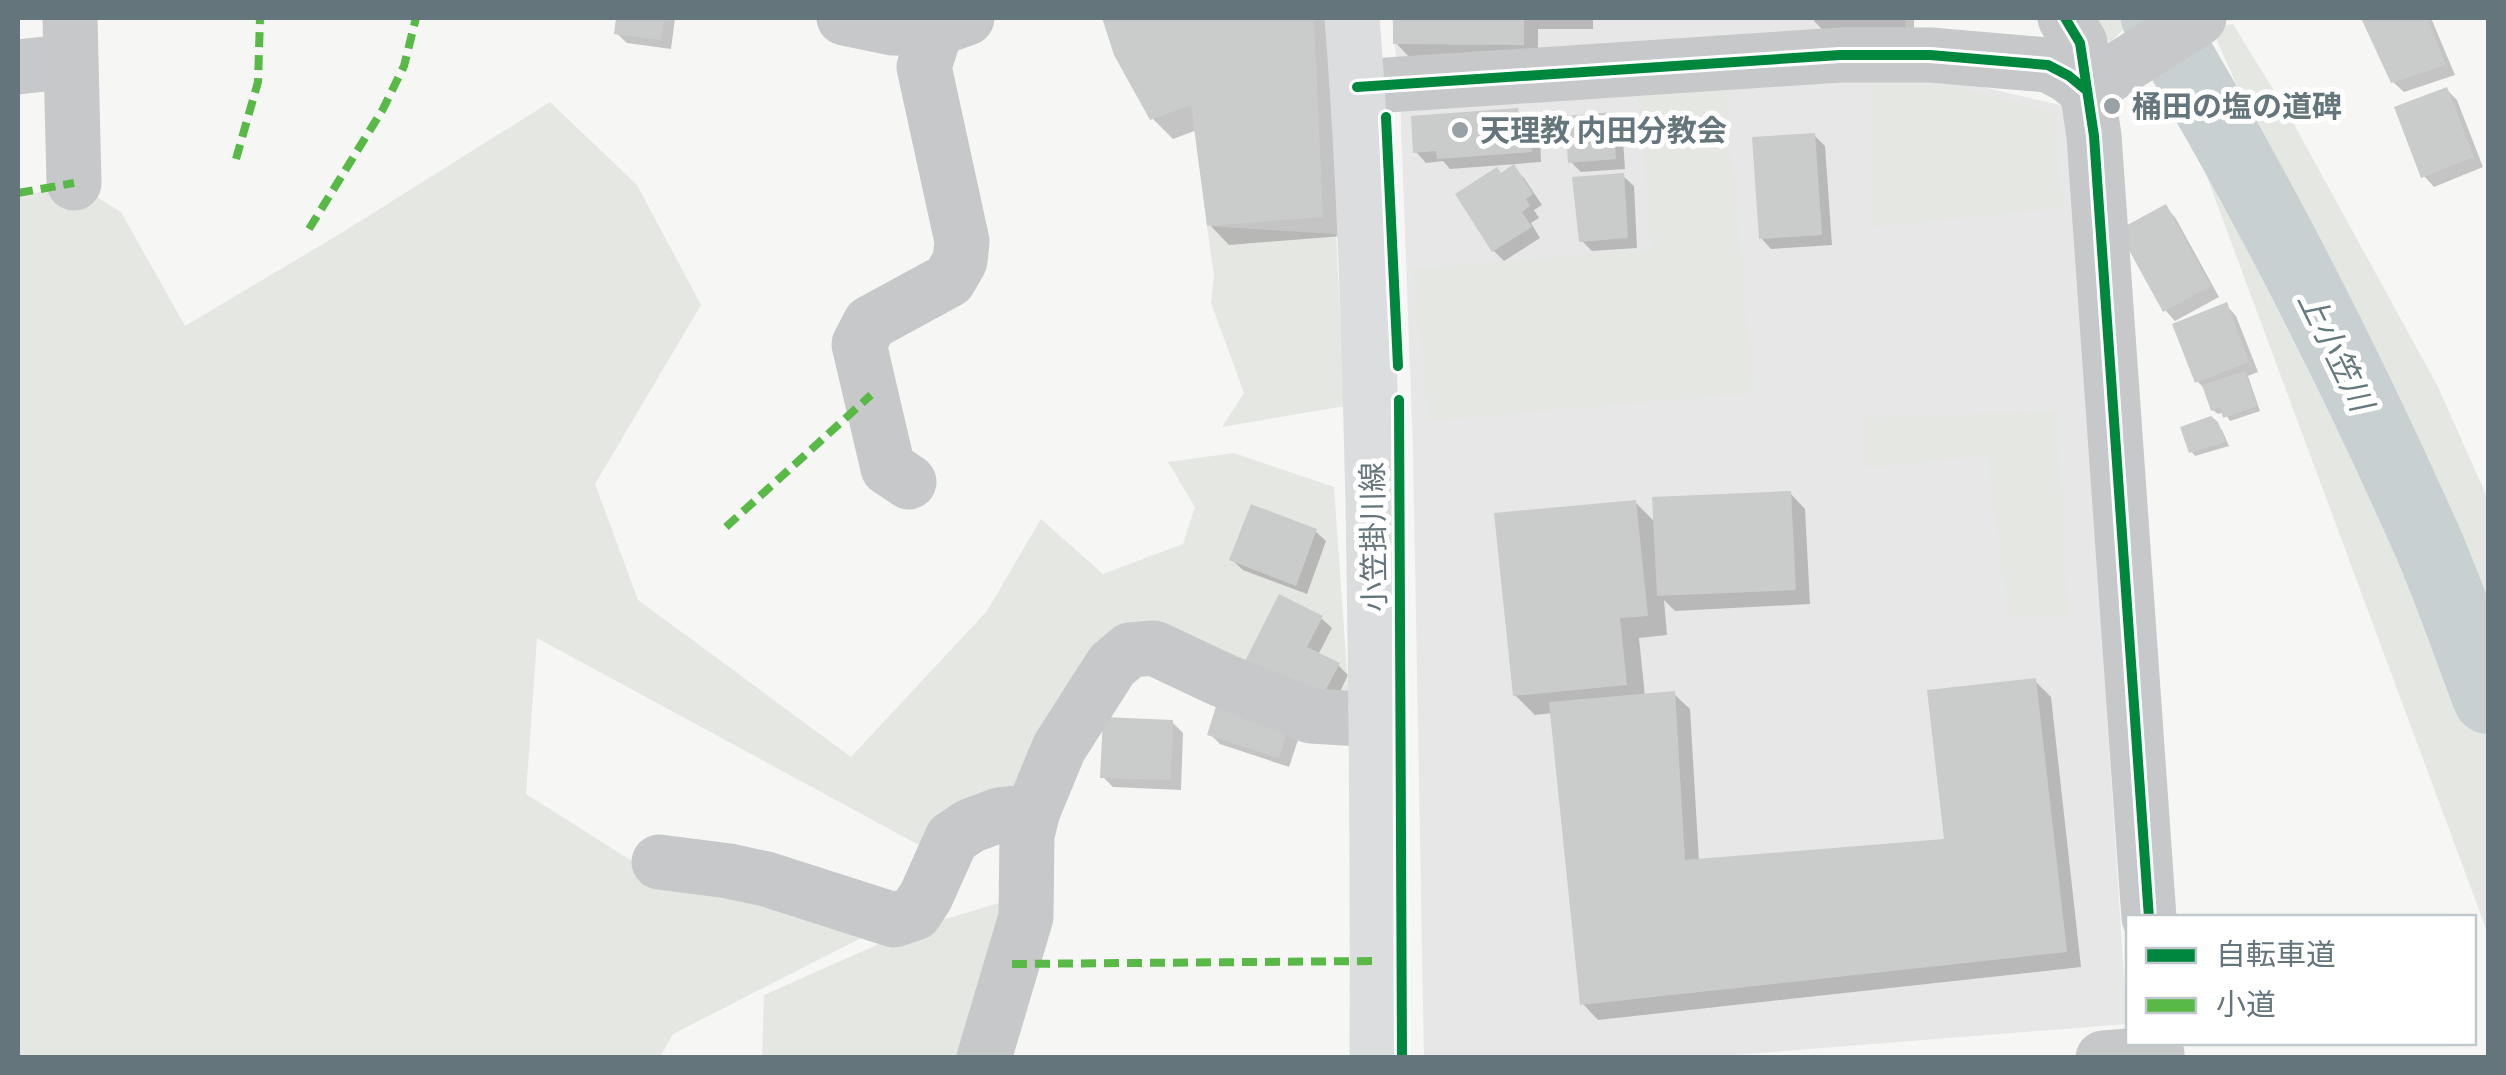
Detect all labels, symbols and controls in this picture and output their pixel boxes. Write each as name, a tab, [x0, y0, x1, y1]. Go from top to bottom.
place label: 桶田の塩の道碑	[2132, 88, 2342, 124]
marker: 桶田の塩の道碑	[2101, 95, 2123, 117]
place label: 天理教 内田分教会	[1480, 112, 1727, 148]
marker: 天理教 内田分教会	[1449, 119, 1471, 141]
water label: 上小笠川	[2291, 285, 2382, 419]
street label: 小笠掛川線	[1354, 462, 1392, 612]
legend	[2126, 915, 2476, 1045]
text: 自転車道	[2216, 936, 2336, 972]
text: 小道	[2216, 986, 2276, 1022]

